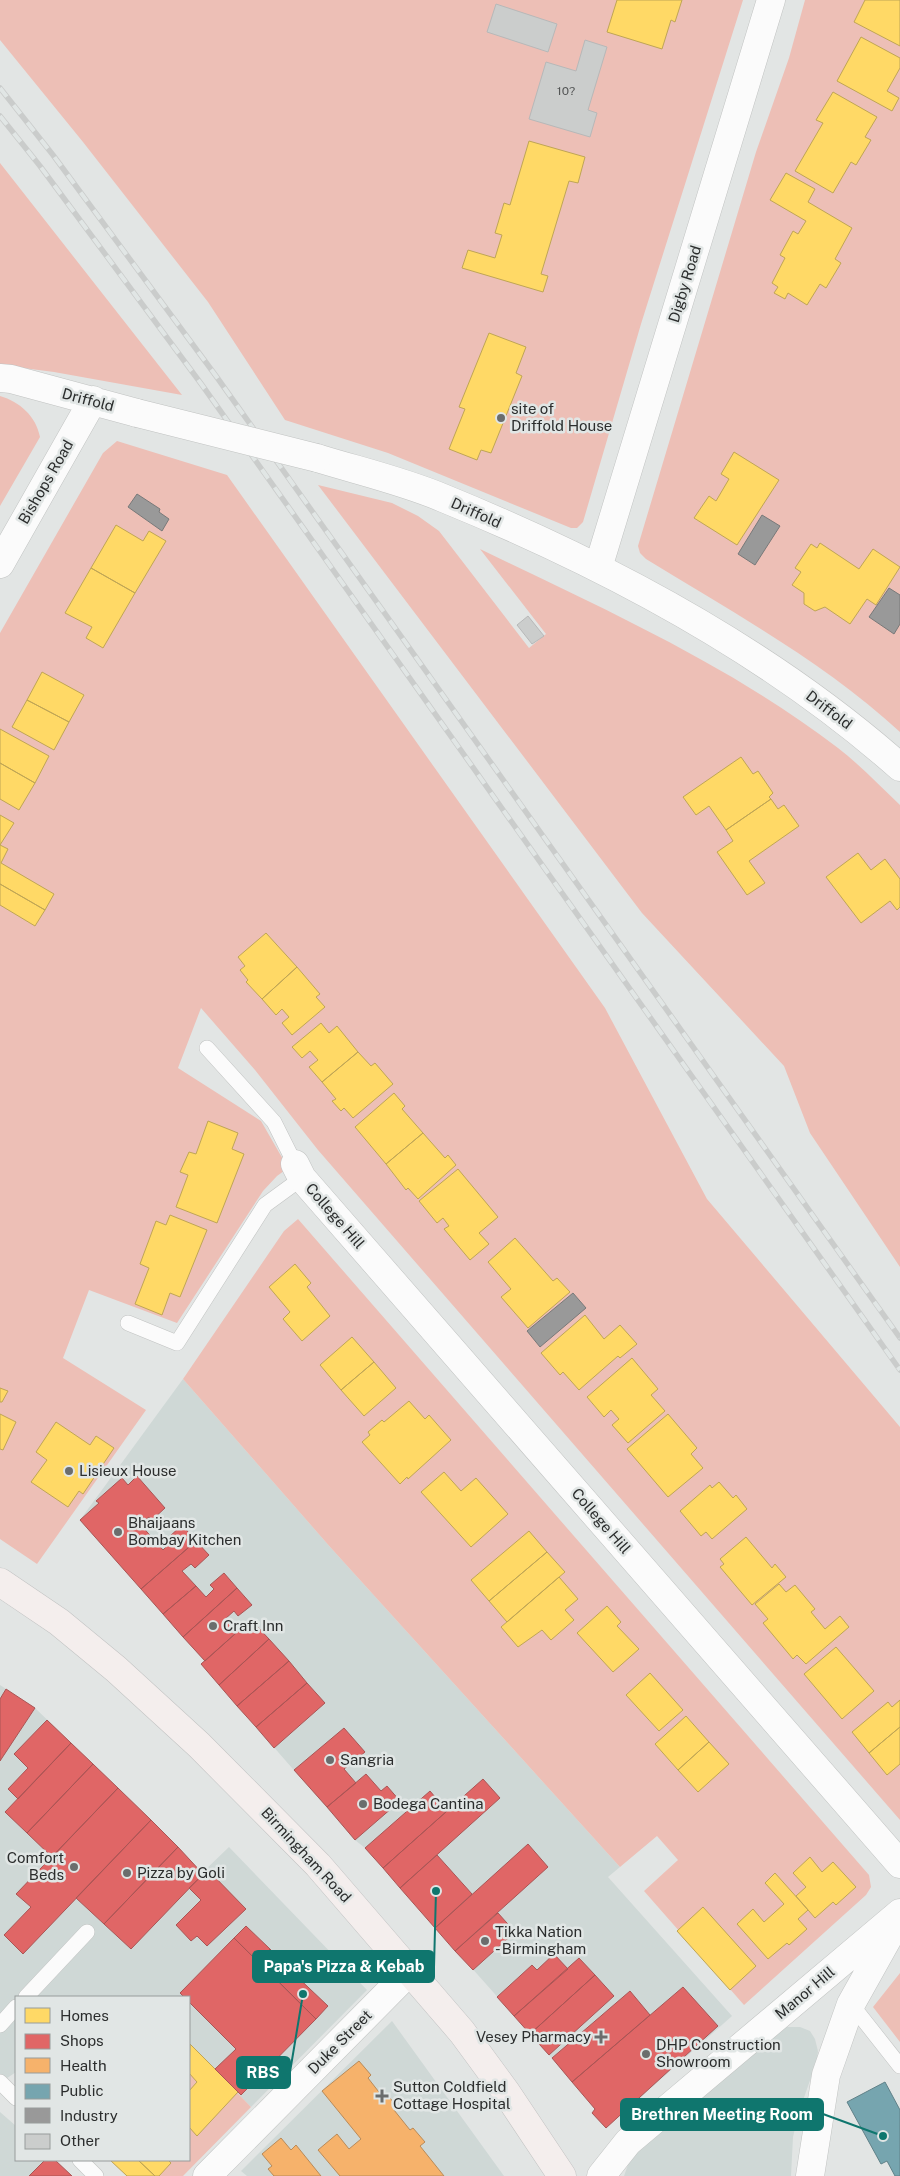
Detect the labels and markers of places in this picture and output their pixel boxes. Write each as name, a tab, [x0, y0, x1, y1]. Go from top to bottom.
place label: site of Driffold House	[511, 400, 612, 434]
marker: site of Driffold House	[495, 412, 507, 424]
place label: Lisieux House	[79, 1462, 177, 1479]
marker: Lisieux House	[63, 1465, 75, 1477]
place label: Bhaijaans Bombay Kitchen	[128, 1514, 242, 1548]
marker: Bhaijaans Bombay Kitchen	[112, 1526, 124, 1538]
place label: Craft Inn	[223, 1617, 283, 1634]
marker: Craft Inn	[207, 1620, 219, 1632]
place label: Sangria	[340, 1751, 394, 1768]
marker: Sangria	[324, 1754, 336, 1766]
place label: Bodega Cantina	[373, 1795, 483, 1812]
marker: Bodega Cantina	[357, 1798, 369, 1810]
place label: Comfort Beds	[7, 1849, 64, 1883]
marker: Comfort Beds	[68, 1861, 80, 1873]
place label: Pizza by Goli	[137, 1864, 225, 1881]
marker: Pizza by Goli	[121, 1867, 133, 1879]
place label: Tikka Nation - Birmingham	[495, 1923, 586, 1957]
marker: Tikka Nation - Birmingham	[479, 1935, 491, 1947]
callout: Papa's Pizza & Kebab	[253, 1951, 434, 1982]
place label: Vesey Pharmacy	[476, 2028, 591, 2045]
marker: Vesey Pharmacy	[595, 2031, 607, 2043]
place label: DHP Construction Showroom	[656, 2036, 781, 2070]
marker: DHP Construction Showroom	[640, 2048, 652, 2060]
callout: RBS	[237, 2057, 290, 2088]
place label: Sutton Coldfield Cottage Hospital	[393, 2078, 510, 2112]
marker: Sutton Coldfield Cottage Hospital	[375, 2089, 389, 2103]
callout: Brethren Meeting Room	[621, 2099, 823, 2130]

